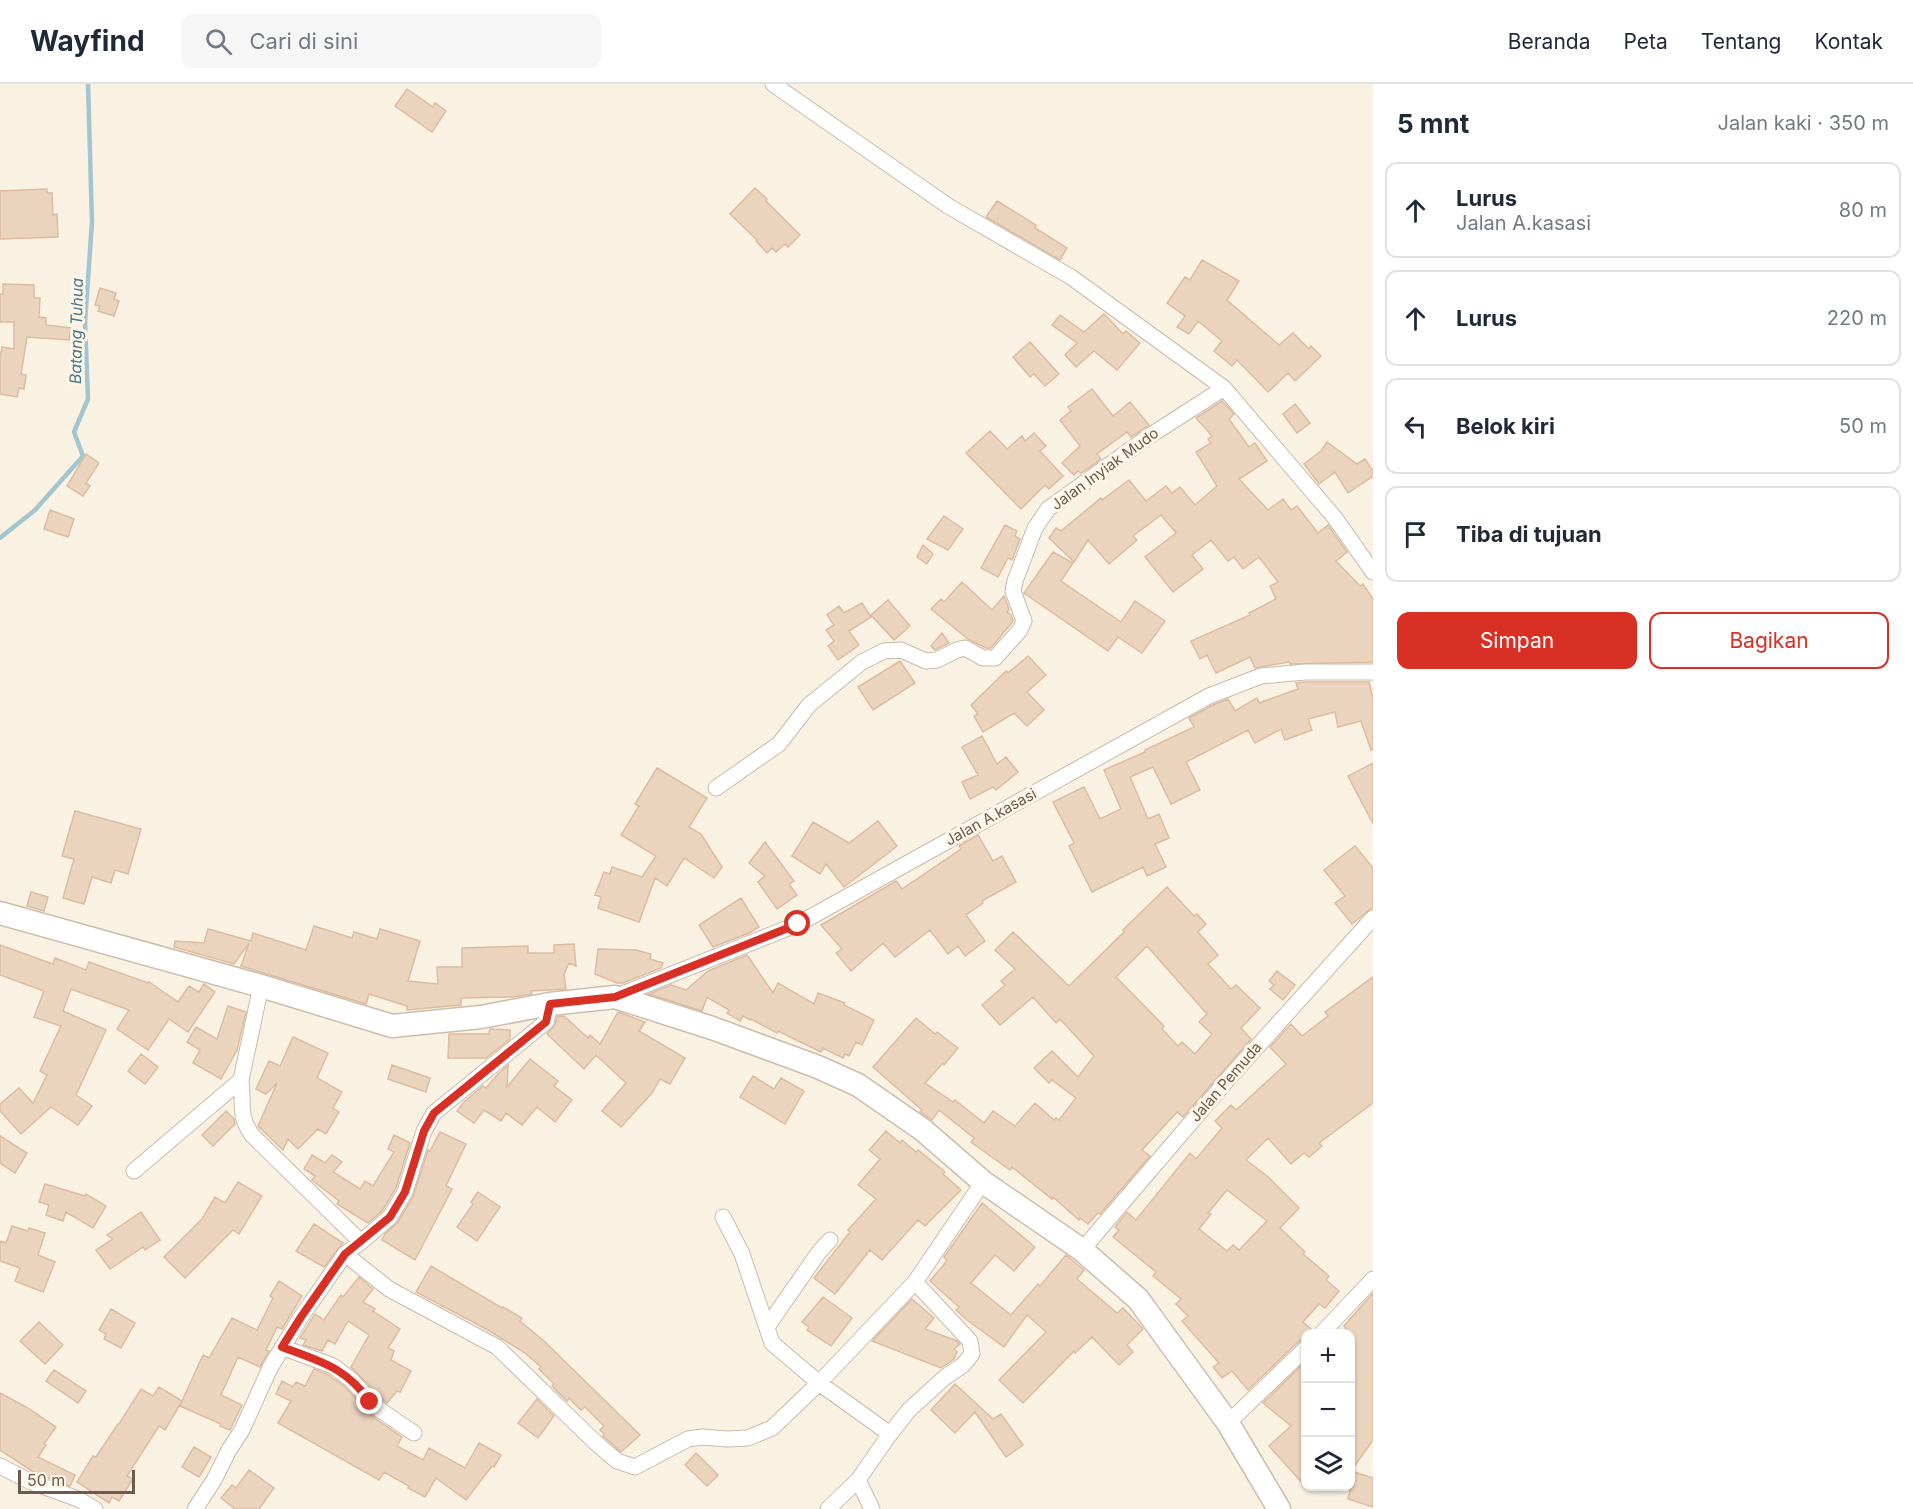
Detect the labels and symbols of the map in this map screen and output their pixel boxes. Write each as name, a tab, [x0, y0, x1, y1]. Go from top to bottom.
water label: Batang Tuhua	[65, 277, 87, 384]
street label: Jalan Inyiak Mudo	[1047, 423, 1162, 514]
street label: Jalan A.kasasi	[942, 784, 1040, 849]
route start	[784, 910, 810, 936]
street label: Jalan Pemuda	[1186, 1038, 1266, 1126]
route end	[356, 1388, 382, 1414]
scale bar	[18, 1467, 135, 1494]

